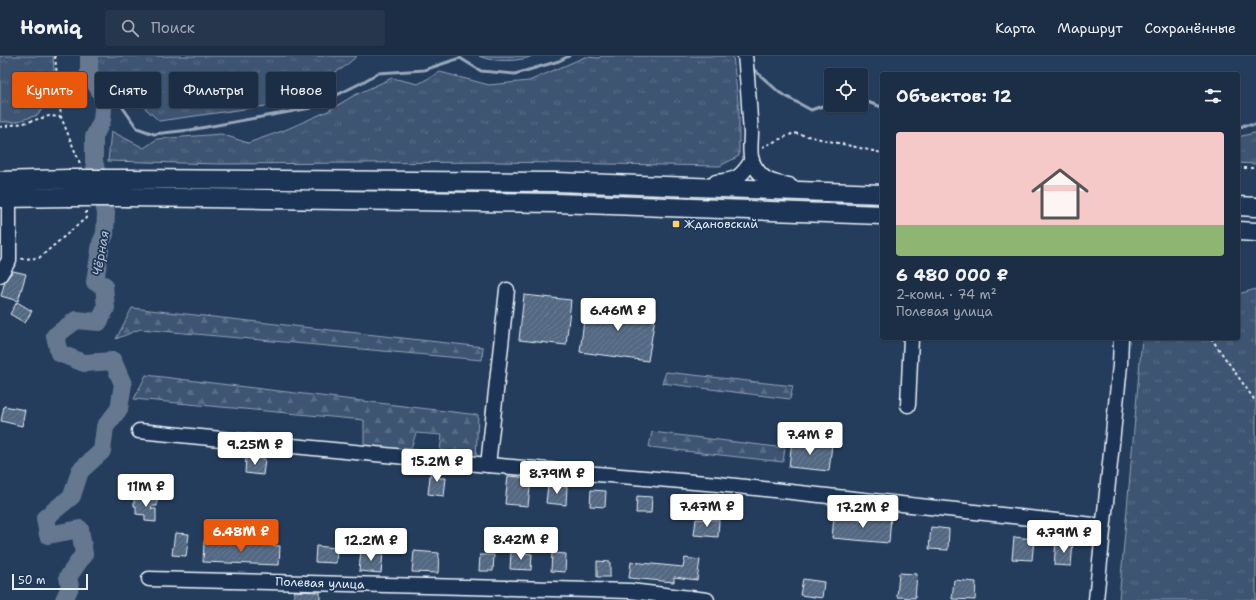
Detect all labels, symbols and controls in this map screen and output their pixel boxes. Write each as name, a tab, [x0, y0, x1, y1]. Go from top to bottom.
search box	[105, 10, 385, 46]
text: Homiq	[20, 15, 81, 40]
icon: search	[119, 17, 141, 39]
text: Поиск	[151, 18, 195, 38]
text: Карта	[995, 19, 1035, 37]
text: Маршрут	[1057, 19, 1123, 37]
text: Сохранённые	[1145, 19, 1236, 37]
map controls	[824, 68, 868, 112]
button: locate	[824, 68, 868, 112]
chip: Купить	[12, 72, 87, 108]
chip: Снять	[95, 72, 161, 108]
chip: Фильтры	[169, 72, 258, 108]
chip: Новое	[266, 72, 336, 108]
text: Объектов: 12	[896, 85, 1012, 107]
icon: filters	[1202, 85, 1224, 107]
icon: home	[1024, 158, 1096, 230]
place label: Ждановский	[684, 216, 758, 232]
marker: Ждановский	[671, 219, 681, 229]
water label: Чёрная	[88, 229, 113, 277]
text: 6 480 000 ₽	[896, 264, 1009, 286]
text: 2-комн. · 74 m²	[896, 286, 997, 303]
pin: 6.46M ₽	[581, 298, 655, 332]
text: 6.46M ₽	[590, 302, 646, 319]
text: Полевая улица	[896, 303, 993, 320]
pin: 7.4M ₽	[777, 422, 843, 456]
text: 7.4M ₽	[787, 426, 833, 443]
pin: 9.25M ₽	[218, 432, 292, 466]
text: 9.25M ₽	[227, 436, 283, 453]
pin: 15.2M ₽	[400, 449, 474, 483]
text: 15.2M ₽	[410, 453, 464, 470]
pin: 8.79M ₽	[520, 461, 594, 495]
text: 8.79M ₽	[529, 465, 585, 482]
pin: 11M ₽	[118, 474, 174, 508]
text: 11M ₽	[127, 478, 165, 495]
pin: 7.47M ₽	[670, 494, 744, 528]
pin: 17.2M ₽	[826, 495, 900, 529]
text: 7.47M ₽	[679, 498, 735, 515]
text: 17.2M ₽	[836, 499, 890, 516]
pin: 6.48M ₽	[204, 519, 278, 553]
pin: 4.79M ₽	[1027, 520, 1101, 554]
text: 6.48M ₽	[213, 523, 269, 540]
text: 4.79M ₽	[1036, 524, 1092, 541]
pin: 8.42M ₽	[484, 527, 558, 561]
pin: 12.2M ₽	[334, 528, 408, 562]
text: 8.42M ₽	[493, 531, 549, 548]
text: 12.2M ₽	[344, 532, 398, 549]
scale bar	[12, 572, 88, 591]
text: 50 m	[18, 573, 46, 588]
street label: Полевая улица	[275, 573, 365, 593]

